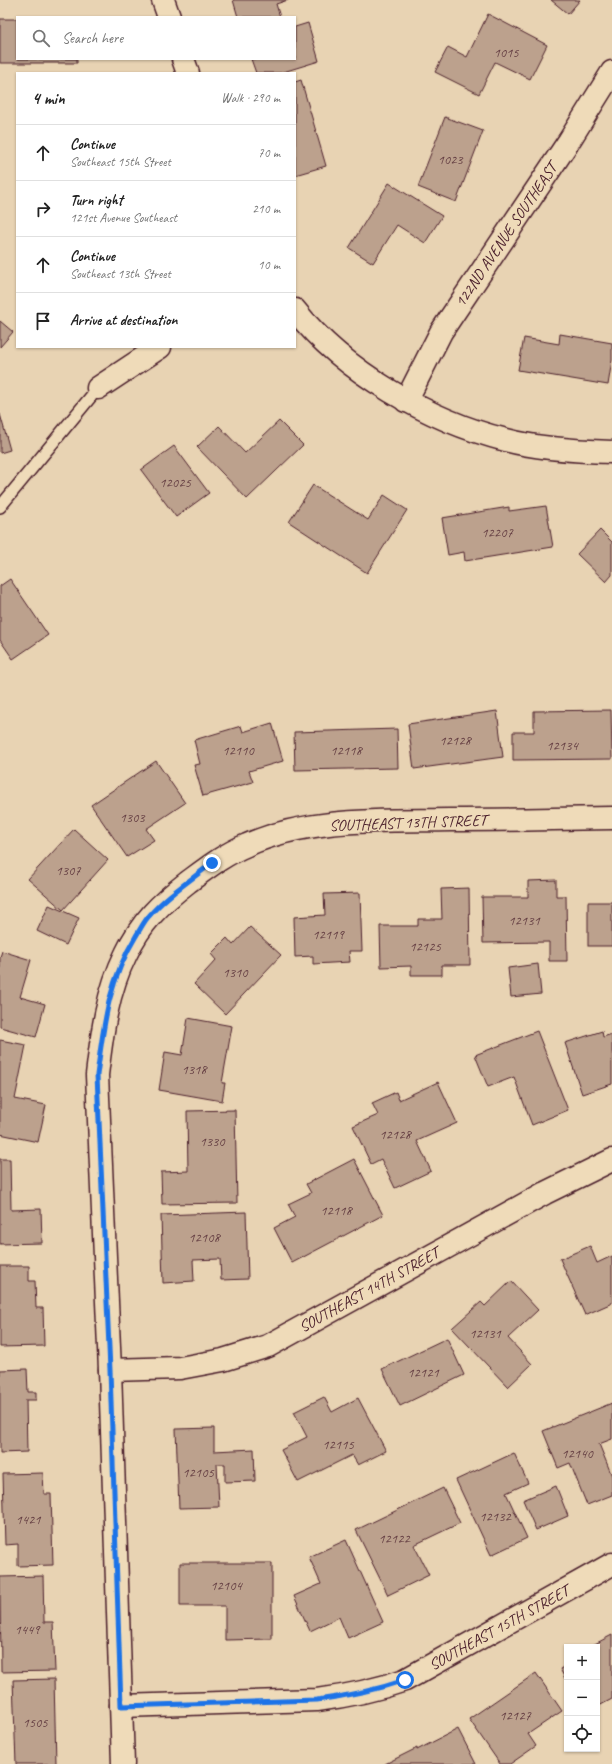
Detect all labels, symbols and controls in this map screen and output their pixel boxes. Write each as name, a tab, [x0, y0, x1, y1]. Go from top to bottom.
search box	[16, 16, 296, 60]
icon: search	[30, 27, 52, 49]
text: Search here	[62, 29, 123, 48]
house number: 1015	[493, 44, 519, 61]
text: 4 min	[32, 88, 65, 109]
text: Walk · 290 m	[221, 90, 280, 106]
text: Continue	[70, 135, 115, 154]
icon: ahead	[32, 142, 54, 164]
text: 70 m	[258, 145, 280, 161]
house number: 1023	[437, 151, 464, 168]
text: Southeast 15th Street	[70, 154, 171, 170]
street label: 122ND AVENUE SOUTHEAST	[450, 155, 564, 311]
text: Turn right	[70, 191, 123, 210]
icon: right	[32, 198, 54, 220]
text: 210 m	[252, 201, 280, 217]
text: 121st Avenue Southeast	[70, 210, 177, 226]
text: Continue	[70, 247, 115, 266]
icon: ahead	[32, 254, 54, 276]
text: 10 m	[258, 257, 280, 273]
text: Southeast 13th Street	[70, 266, 171, 282]
icon: arrive	[32, 310, 54, 332]
text: Arrive at destination	[70, 311, 177, 330]
house number: 12025	[159, 474, 191, 491]
house number: 12207	[481, 524, 513, 541]
house number: 12128	[439, 732, 472, 749]
house number: 12134	[546, 737, 579, 754]
house number: 12110	[222, 742, 255, 759]
house number: 12118	[330, 742, 363, 759]
house number: 1303	[119, 809, 146, 826]
street label: SOUTHEAST 13TH STREET	[329, 810, 492, 836]
route end	[203, 854, 221, 872]
house number: 1307	[55, 862, 81, 879]
house number: 12131	[508, 912, 540, 929]
house number: 12119	[312, 926, 345, 943]
house number: 12125	[409, 938, 441, 955]
house number: 1310	[222, 964, 249, 981]
house number: 1318	[181, 1061, 208, 1078]
house number: 12128	[379, 1126, 412, 1143]
house number: 1330	[199, 1133, 226, 1150]
house number: 12118	[320, 1202, 353, 1219]
house number: 12108	[188, 1229, 221, 1246]
street label: SOUTHEAST 14TH STREET	[295, 1241, 447, 1337]
house number: 12131	[469, 1325, 501, 1342]
house number: 12121	[407, 1364, 439, 1381]
house number: 12115	[322, 1436, 354, 1453]
house number: 12140	[561, 1445, 594, 1462]
house number: 12105	[182, 1464, 214, 1481]
house number: 12132	[479, 1508, 512, 1525]
house number: 1421	[15, 1511, 41, 1528]
house number: 12122	[378, 1530, 411, 1547]
house number: 12104	[210, 1577, 243, 1594]
street label: SOUTHEAST 15TH STREET	[425, 1579, 577, 1675]
house number: 1449	[14, 1621, 41, 1638]
map controls	[564, 1644, 600, 1752]
button: +	[564, 1644, 600, 1680]
route start	[396, 1671, 414, 1689]
button: −	[564, 1680, 600, 1716]
house number: 12127	[499, 1707, 531, 1724]
house number: 1505	[22, 1714, 48, 1731]
button: locate	[564, 1716, 600, 1752]

